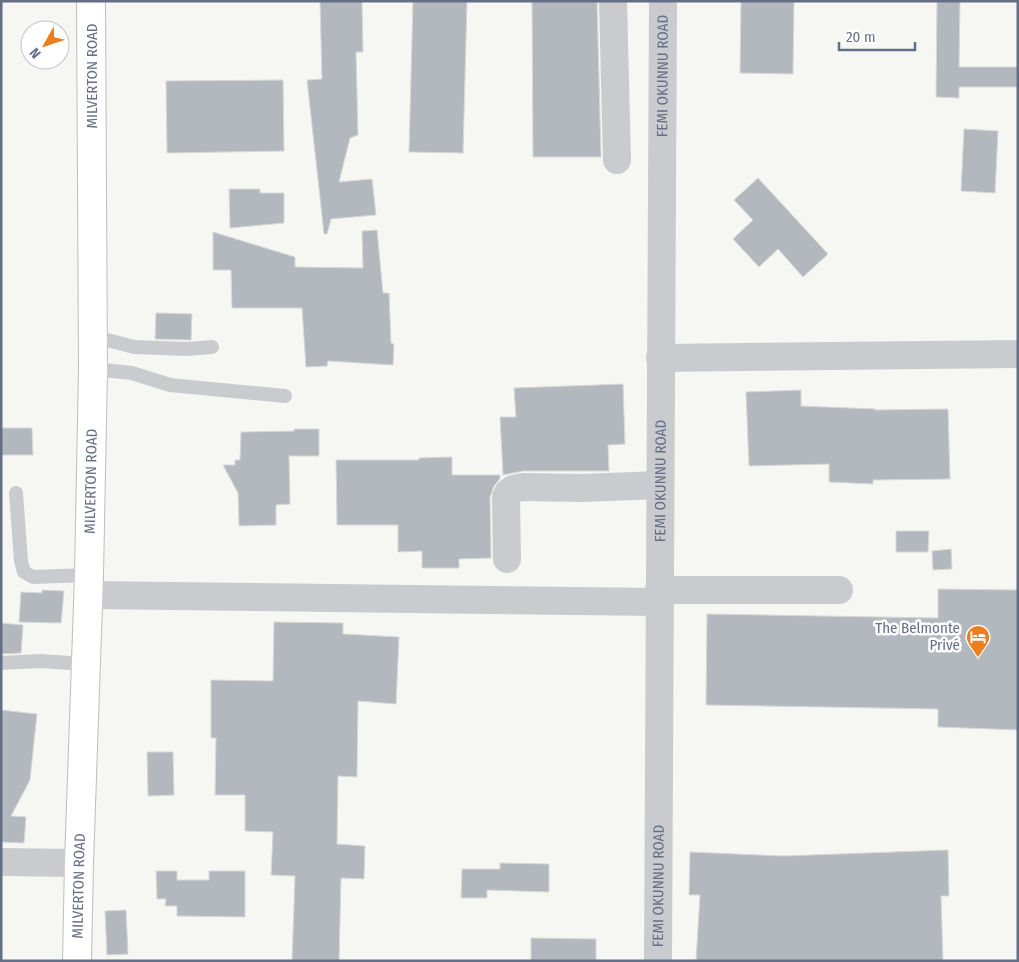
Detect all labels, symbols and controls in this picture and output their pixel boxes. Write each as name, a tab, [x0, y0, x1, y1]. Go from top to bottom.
street label: FEMI OKUNNU ROAD	[653, 15, 672, 137]
north arrow	[20, 20, 70, 70]
scale bar	[839, 20, 915, 52]
street label: MILVERTON ROAD	[83, 23, 101, 129]
text: 20 m	[846, 28, 876, 46]
text: N	[26, 44, 45, 62]
street label: FEMI OKUNNU ROAD	[651, 420, 670, 542]
street label: MILVERTON ROAD	[81, 428, 101, 534]
place label: The Belmonte Privé	[875, 619, 960, 654]
hotel icon: The Belmonte Privé	[965, 624, 991, 658]
street label: FEMI OKUNNU ROAD	[649, 825, 668, 947]
street label: MILVERTON ROAD	[68, 833, 89, 939]

